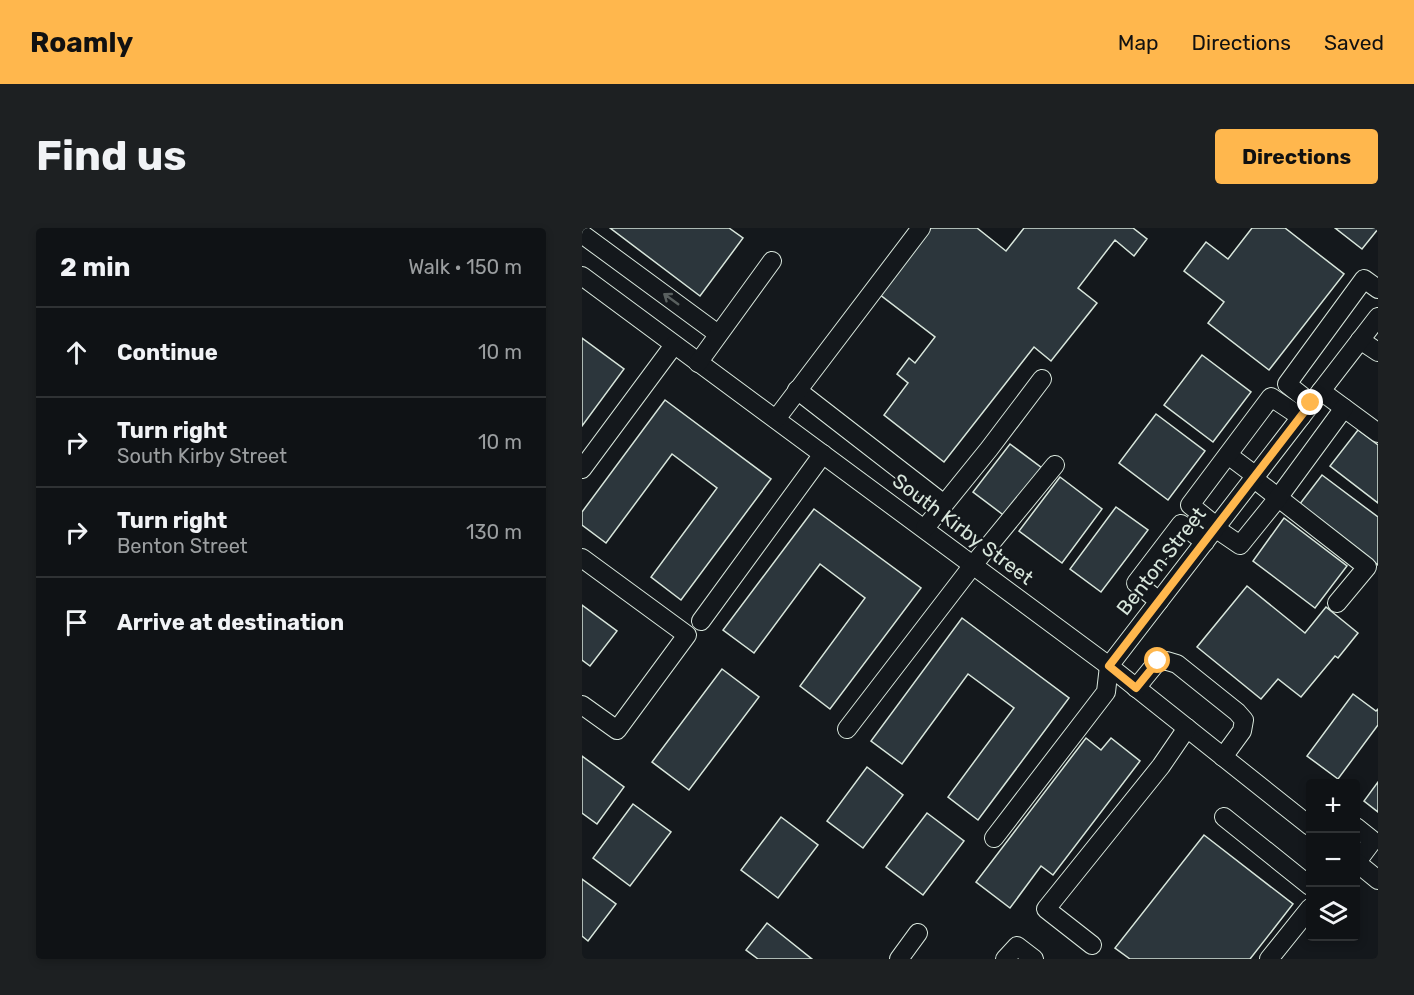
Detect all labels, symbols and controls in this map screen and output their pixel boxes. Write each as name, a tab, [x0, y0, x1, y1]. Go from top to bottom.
text: Roamly	[30, 26, 133, 59]
text: Map	[1118, 30, 1159, 55]
text: Directions	[1192, 30, 1291, 55]
text: Saved	[1324, 30, 1384, 55]
button: Directions	[1215, 129, 1378, 184]
text: Find us	[36, 131, 187, 181]
text: 2 min	[60, 252, 130, 283]
text: Walk · 150 m	[408, 255, 522, 279]
one-way arrow	[664, 293, 680, 305]
icon: ahead	[60, 336, 93, 369]
text: Continue	[117, 339, 218, 366]
text: 10 m	[478, 340, 522, 364]
route end	[1297, 389, 1323, 415]
text: Turn right	[117, 417, 227, 444]
icon: right	[60, 426, 93, 459]
text: 10 m	[478, 430, 522, 454]
text: South Kirby Street	[117, 444, 287, 468]
street label: South Kirby Street	[888, 468, 1038, 590]
street label: Benton Street	[1111, 502, 1211, 620]
text: Turn right	[117, 507, 227, 534]
icon: right	[60, 516, 93, 549]
text: 130 m	[466, 520, 522, 544]
text: Benton Street	[117, 534, 248, 558]
icon: arrive	[60, 606, 93, 639]
text: Arrive at destination	[117, 609, 344, 636]
route start	[1144, 647, 1170, 673]
map controls	[1306, 779, 1360, 941]
button: +	[1306, 779, 1360, 833]
button: −	[1306, 833, 1360, 887]
button: layers	[1306, 887, 1360, 941]

